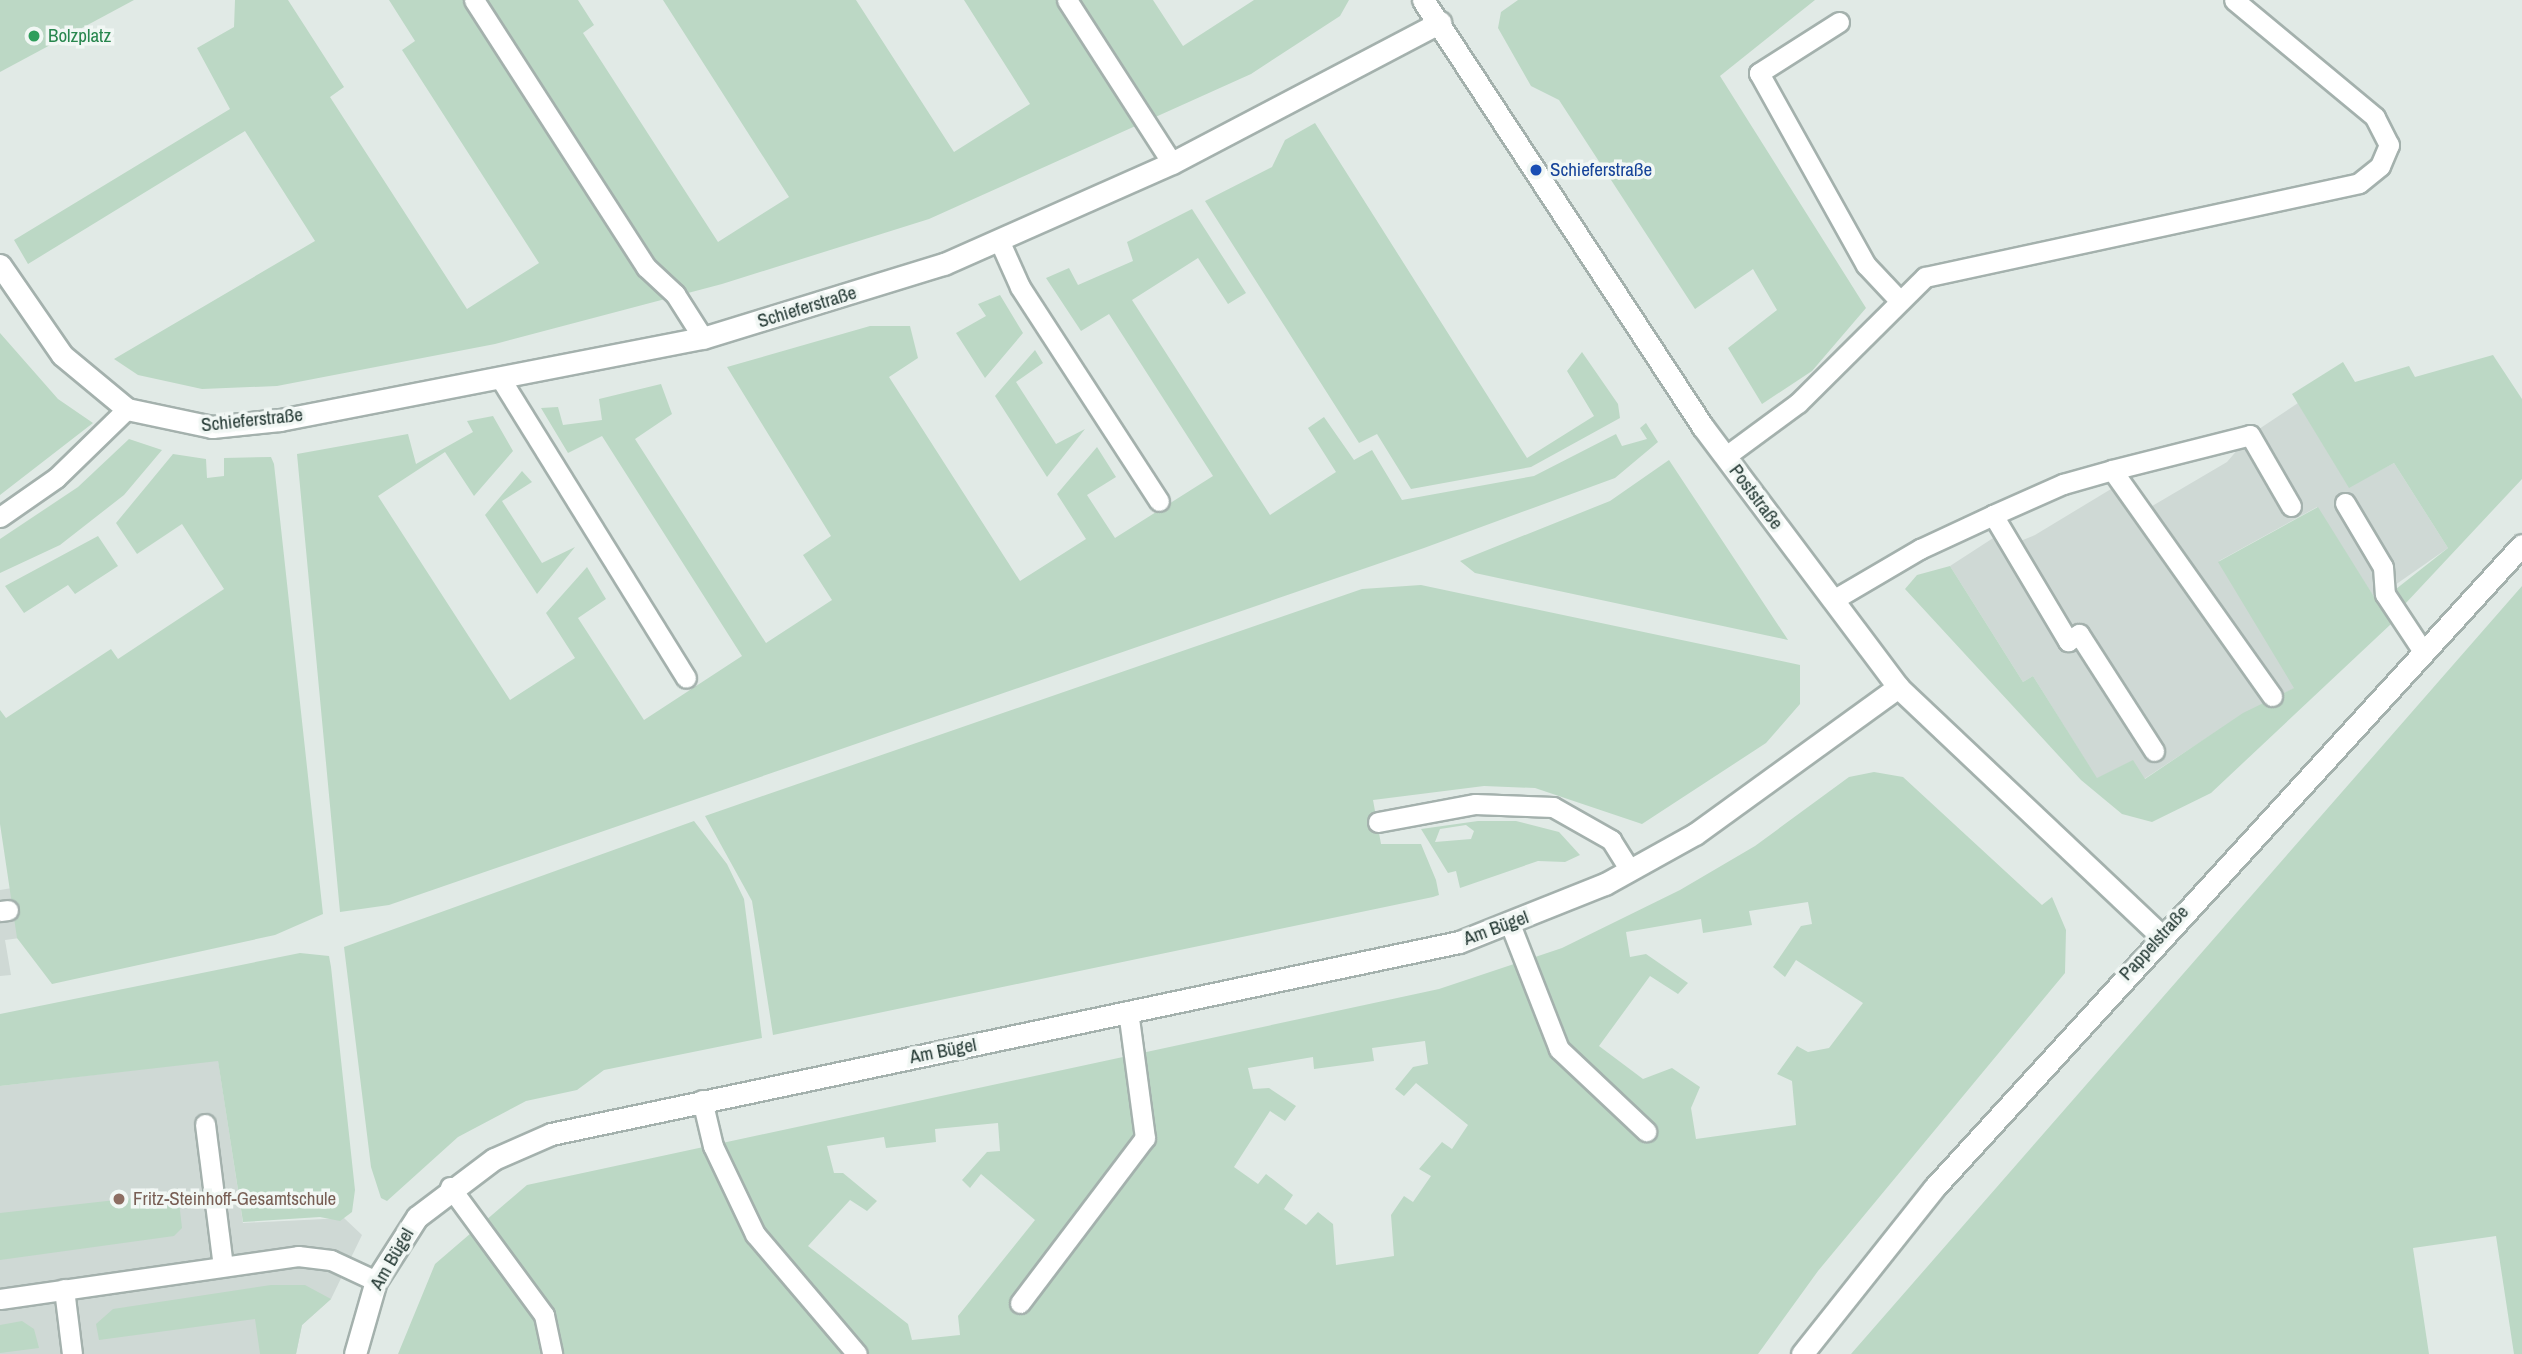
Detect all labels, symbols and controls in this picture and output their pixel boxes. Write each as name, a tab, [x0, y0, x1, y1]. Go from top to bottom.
place label: Bolzplatz	[48, 25, 111, 47]
marker: Bolzplatz	[26, 28, 42, 44]
place label: Schieferstraße	[1550, 159, 1652, 181]
marker: Schieferstraße	[1528, 162, 1544, 178]
street label: Schieferstraße	[755, 281, 859, 333]
street label: Schieferstraße	[200, 403, 304, 437]
street label: Poststraße	[1724, 460, 1788, 534]
street label: Pappelstraße	[2115, 901, 2193, 985]
street label: Am Bügel	[1460, 906, 1532, 950]
street label: Am Bügel	[908, 1033, 978, 1069]
place label: Fritz-Steinhoff-Gesamtschule	[133, 1188, 336, 1210]
marker: Fritz-Steinhoff-Gesamtschule	[111, 1191, 127, 1207]
street label: Am Bügel	[365, 1224, 419, 1294]

